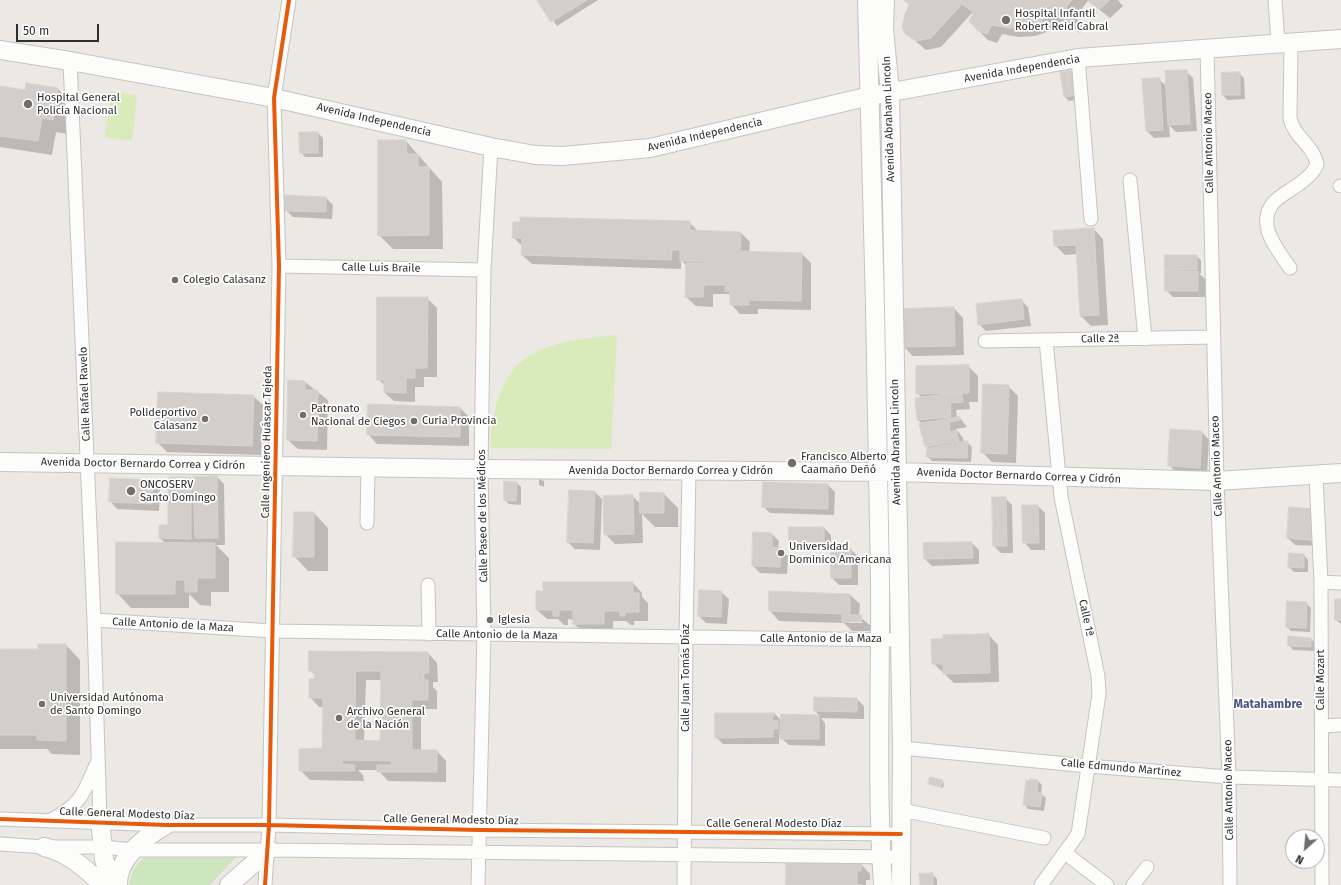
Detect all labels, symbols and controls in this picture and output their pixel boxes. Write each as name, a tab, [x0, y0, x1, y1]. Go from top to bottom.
place label: Hospital Infantil Robert Reid Cabral	[1015, 7, 1108, 33]
marker: Hospital Infantil Robert Reid Cabral	[1000, 14, 1012, 26]
scale bar	[18, 16, 101, 42]
text: 50 m	[23, 24, 49, 38]
street label: Avenida Independencia	[963, 52, 1081, 86]
street label: Avenida Abraham Lincoln	[880, 56, 898, 182]
place label: Hospital General Policia Nacional	[37, 91, 120, 117]
street label: Calle Antonio Maceo	[1202, 92, 1216, 194]
marker: Hospital General Policia Nacional	[22, 98, 34, 110]
street label: Avenida Independencia	[315, 100, 433, 140]
street label: Avenida Independencia	[646, 115, 764, 155]
street label: Calle Luis Braile	[341, 261, 421, 275]
place label: Colegio Calasanz	[183, 273, 266, 287]
marker: Colegio Calasanz	[170, 275, 180, 285]
street label: Calle 2ª	[1081, 332, 1119, 346]
street label: Calle Rafael Ravelo	[77, 346, 93, 442]
street label: Calle Ingeniero Huáscar Tejeda	[259, 365, 275, 519]
street label: Avenida Abraham Lincoln	[888, 379, 904, 505]
place label: Patronato Nacional de Ciegos	[311, 402, 406, 428]
place label: Polideportivo Calasanz	[130, 406, 197, 432]
marker: Patronato Nacional de Ciegos	[298, 410, 308, 420]
marker: Polideportivo Calasanz	[200, 414, 210, 424]
place label: Curia Provincia	[422, 414, 496, 428]
street label: Calle Antonio Maceo	[1209, 415, 1225, 517]
marker: Curia Provincia	[409, 416, 419, 426]
street label: Calle Paseo de los Médicos	[475, 449, 491, 583]
place label: Francisco Alberto Caamaño Deñó	[801, 450, 887, 476]
street label: Avenida Doctor Bernardo Correa y Cidrón	[41, 456, 245, 472]
marker: Francisco Alberto Caamaño Deñó	[786, 457, 798, 469]
street label: Avenida Doctor Bernardo Correa y Cidrón	[569, 464, 773, 478]
street label: Avenida Doctor Bernardo Correa y Cidrón	[917, 466, 1121, 486]
place label: ONCOSERV Santo Domingo	[140, 478, 216, 504]
marker: ONCOSERV Santo Domingo	[125, 485, 137, 497]
place label: Universidad Dominico Americana	[789, 540, 892, 566]
marker: Universidad Dominico Americana	[776, 548, 786, 558]
street label: Calle 1ª	[1076, 598, 1096, 638]
place label: Iglesia	[498, 613, 530, 627]
street label: Calle Antonio de la Maza	[112, 615, 234, 635]
marker: Iglesia	[485, 615, 495, 625]
street label: Calle Juan Tomás Díaz	[679, 624, 693, 732]
street label: Calle Antonio de la Maza	[436, 627, 558, 643]
street label: Calle Antonio de la Maza	[760, 632, 882, 646]
street label: Calle Mozart	[1314, 650, 1328, 710]
place label: Universidad Autónoma de Santo Domingo	[50, 691, 164, 717]
district label: Matahambre	[1234, 698, 1302, 712]
marker: Universidad Autónoma de Santo Domingo	[37, 699, 47, 709]
place label: Archivo General de la Nación	[347, 705, 425, 731]
marker: Archivo General de la Nación	[334, 713, 344, 723]
street label: Calle Antonio Maceo	[1222, 739, 1236, 841]
street label: Calle Edmundo Martínez	[1060, 756, 1182, 780]
street label: Calle General Modesto Díaz	[59, 805, 195, 823]
street label: Calle General Modesto Díaz	[383, 812, 519, 828]
street label: Calle General Modesto Díaz	[706, 817, 842, 831]
north arrow	[1285, 829, 1325, 869]
text: N	[1294, 852, 1306, 867]

